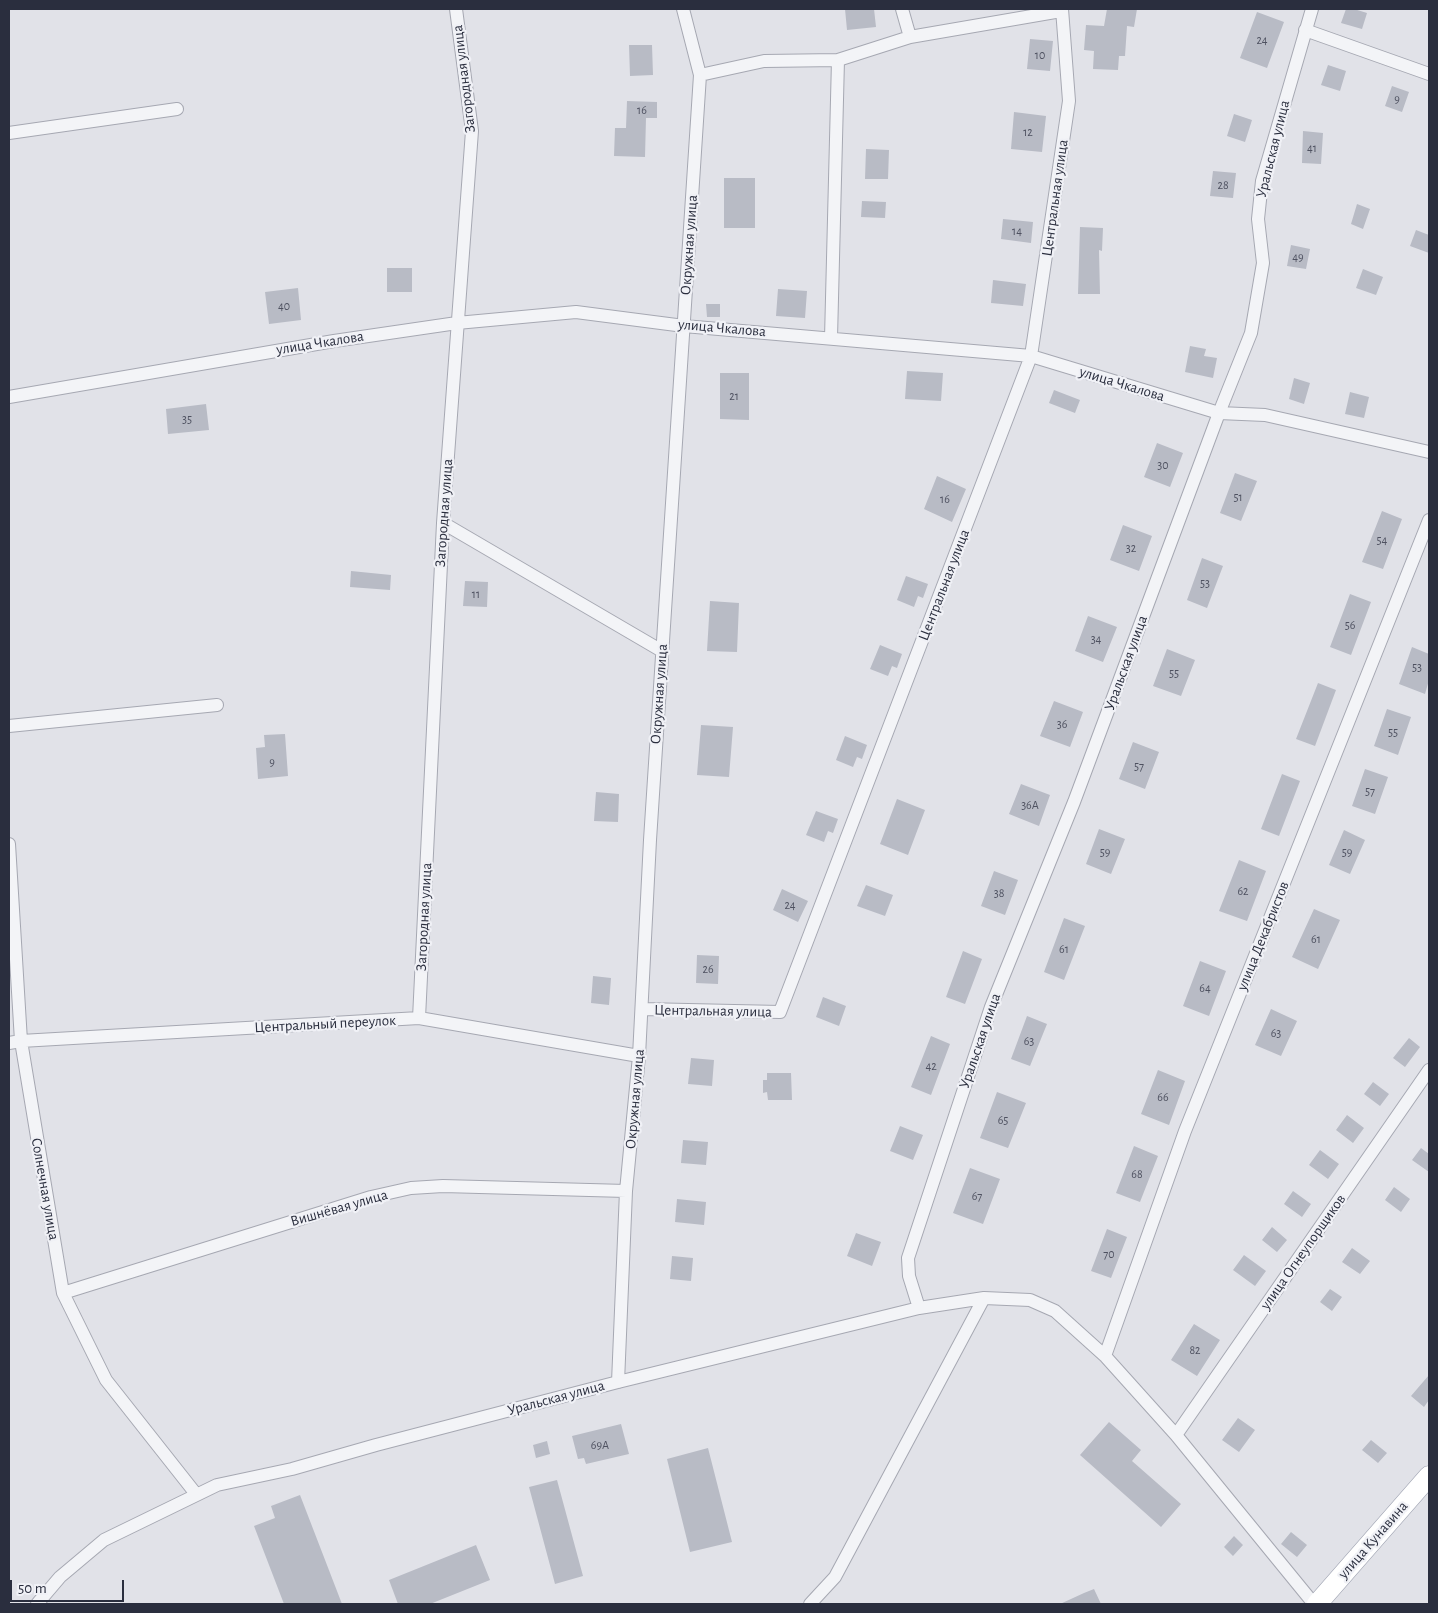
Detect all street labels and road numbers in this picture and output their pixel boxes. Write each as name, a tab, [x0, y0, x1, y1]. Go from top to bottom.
street label: Загородная улица	[448, 24, 480, 134]
street label: Уральская улица	[1252, 98, 1294, 200]
street label: Центральная улица	[1038, 138, 1072, 258]
street label: Окружная улица	[677, 194, 701, 296]
street label: улица Чкалова	[677, 315, 767, 341]
street label: улица Чкалова	[275, 327, 365, 359]
street label: улица Чкалова	[1077, 362, 1167, 406]
street label: Загородная улица	[431, 458, 457, 568]
street label: Центральная улица	[914, 527, 974, 643]
street label: Уральская улица	[1100, 613, 1152, 713]
street label: Окружная улица	[647, 643, 671, 745]
street label: Загородная улица	[412, 862, 436, 972]
street label: улица Декабристов	[1233, 879, 1293, 993]
street label: Уральская улица	[955, 991, 1005, 1091]
street label: Центральная улица	[654, 1001, 772, 1021]
street label: Центральный переулок	[254, 1011, 396, 1037]
street label: Окружная улица	[622, 1048, 648, 1150]
street label: Солнечная улица	[27, 1136, 63, 1242]
street label: Вишнёвая улица	[288, 1186, 390, 1230]
street label: улица Огнеупорщиков	[1256, 1191, 1350, 1313]
street label: Уральская улица	[506, 1376, 606, 1420]
street label: улица Кунавина	[1334, 1497, 1412, 1583]

